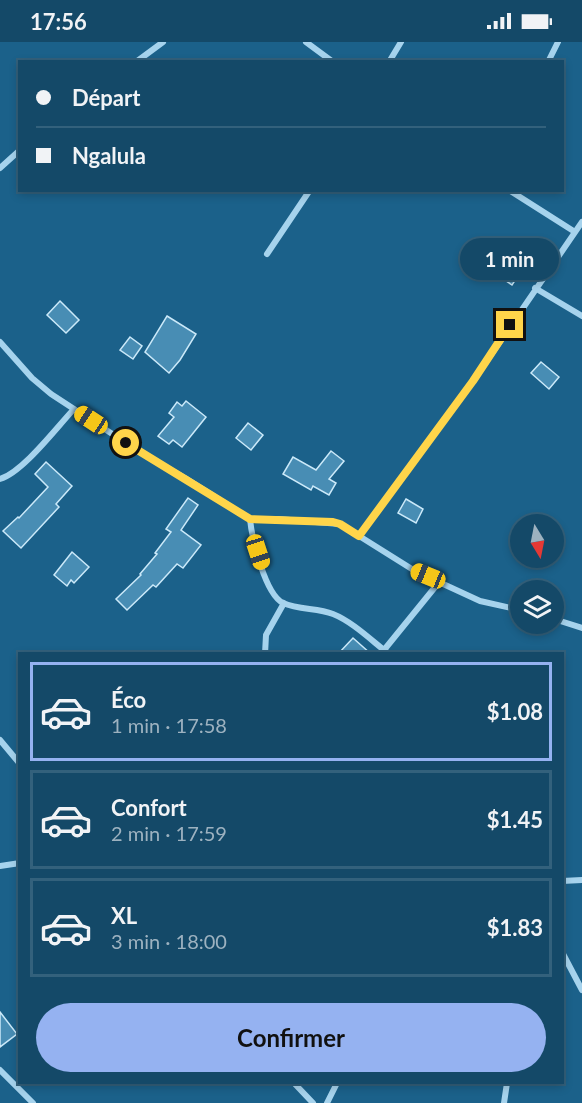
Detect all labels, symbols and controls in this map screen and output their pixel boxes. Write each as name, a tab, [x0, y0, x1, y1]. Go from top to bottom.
text: 17:56	[30, 8, 87, 35]
text: Départ	[72, 84, 140, 111]
text: Ngalula	[72, 142, 146, 169]
callout: 1 min	[460, 238, 560, 280]
text: 1 min	[485, 247, 534, 271]
route end	[496, 311, 523, 338]
car	[71, 403, 111, 437]
route start	[112, 429, 139, 456]
north arrow	[510, 514, 564, 568]
map controls	[510, 514, 564, 634]
car	[244, 532, 272, 572]
car	[408, 561, 448, 591]
button: layers	[510, 580, 564, 634]
icon: car	[39, 685, 93, 739]
text: Éco	[111, 686, 146, 713]
text: $1.08	[487, 698, 543, 725]
text: 1 min · 17:58	[111, 713, 227, 737]
icon: car	[39, 793, 93, 847]
text: Confort	[111, 794, 187, 821]
text: $1.45	[487, 806, 543, 833]
text: 2 min · 17:59	[111, 821, 227, 845]
icon: car	[39, 901, 93, 955]
text: XL	[111, 902, 137, 929]
text: $1.83	[487, 914, 543, 941]
text: 3 min · 18:00	[111, 929, 227, 953]
button: Confirmer	[36, 1003, 546, 1072]

